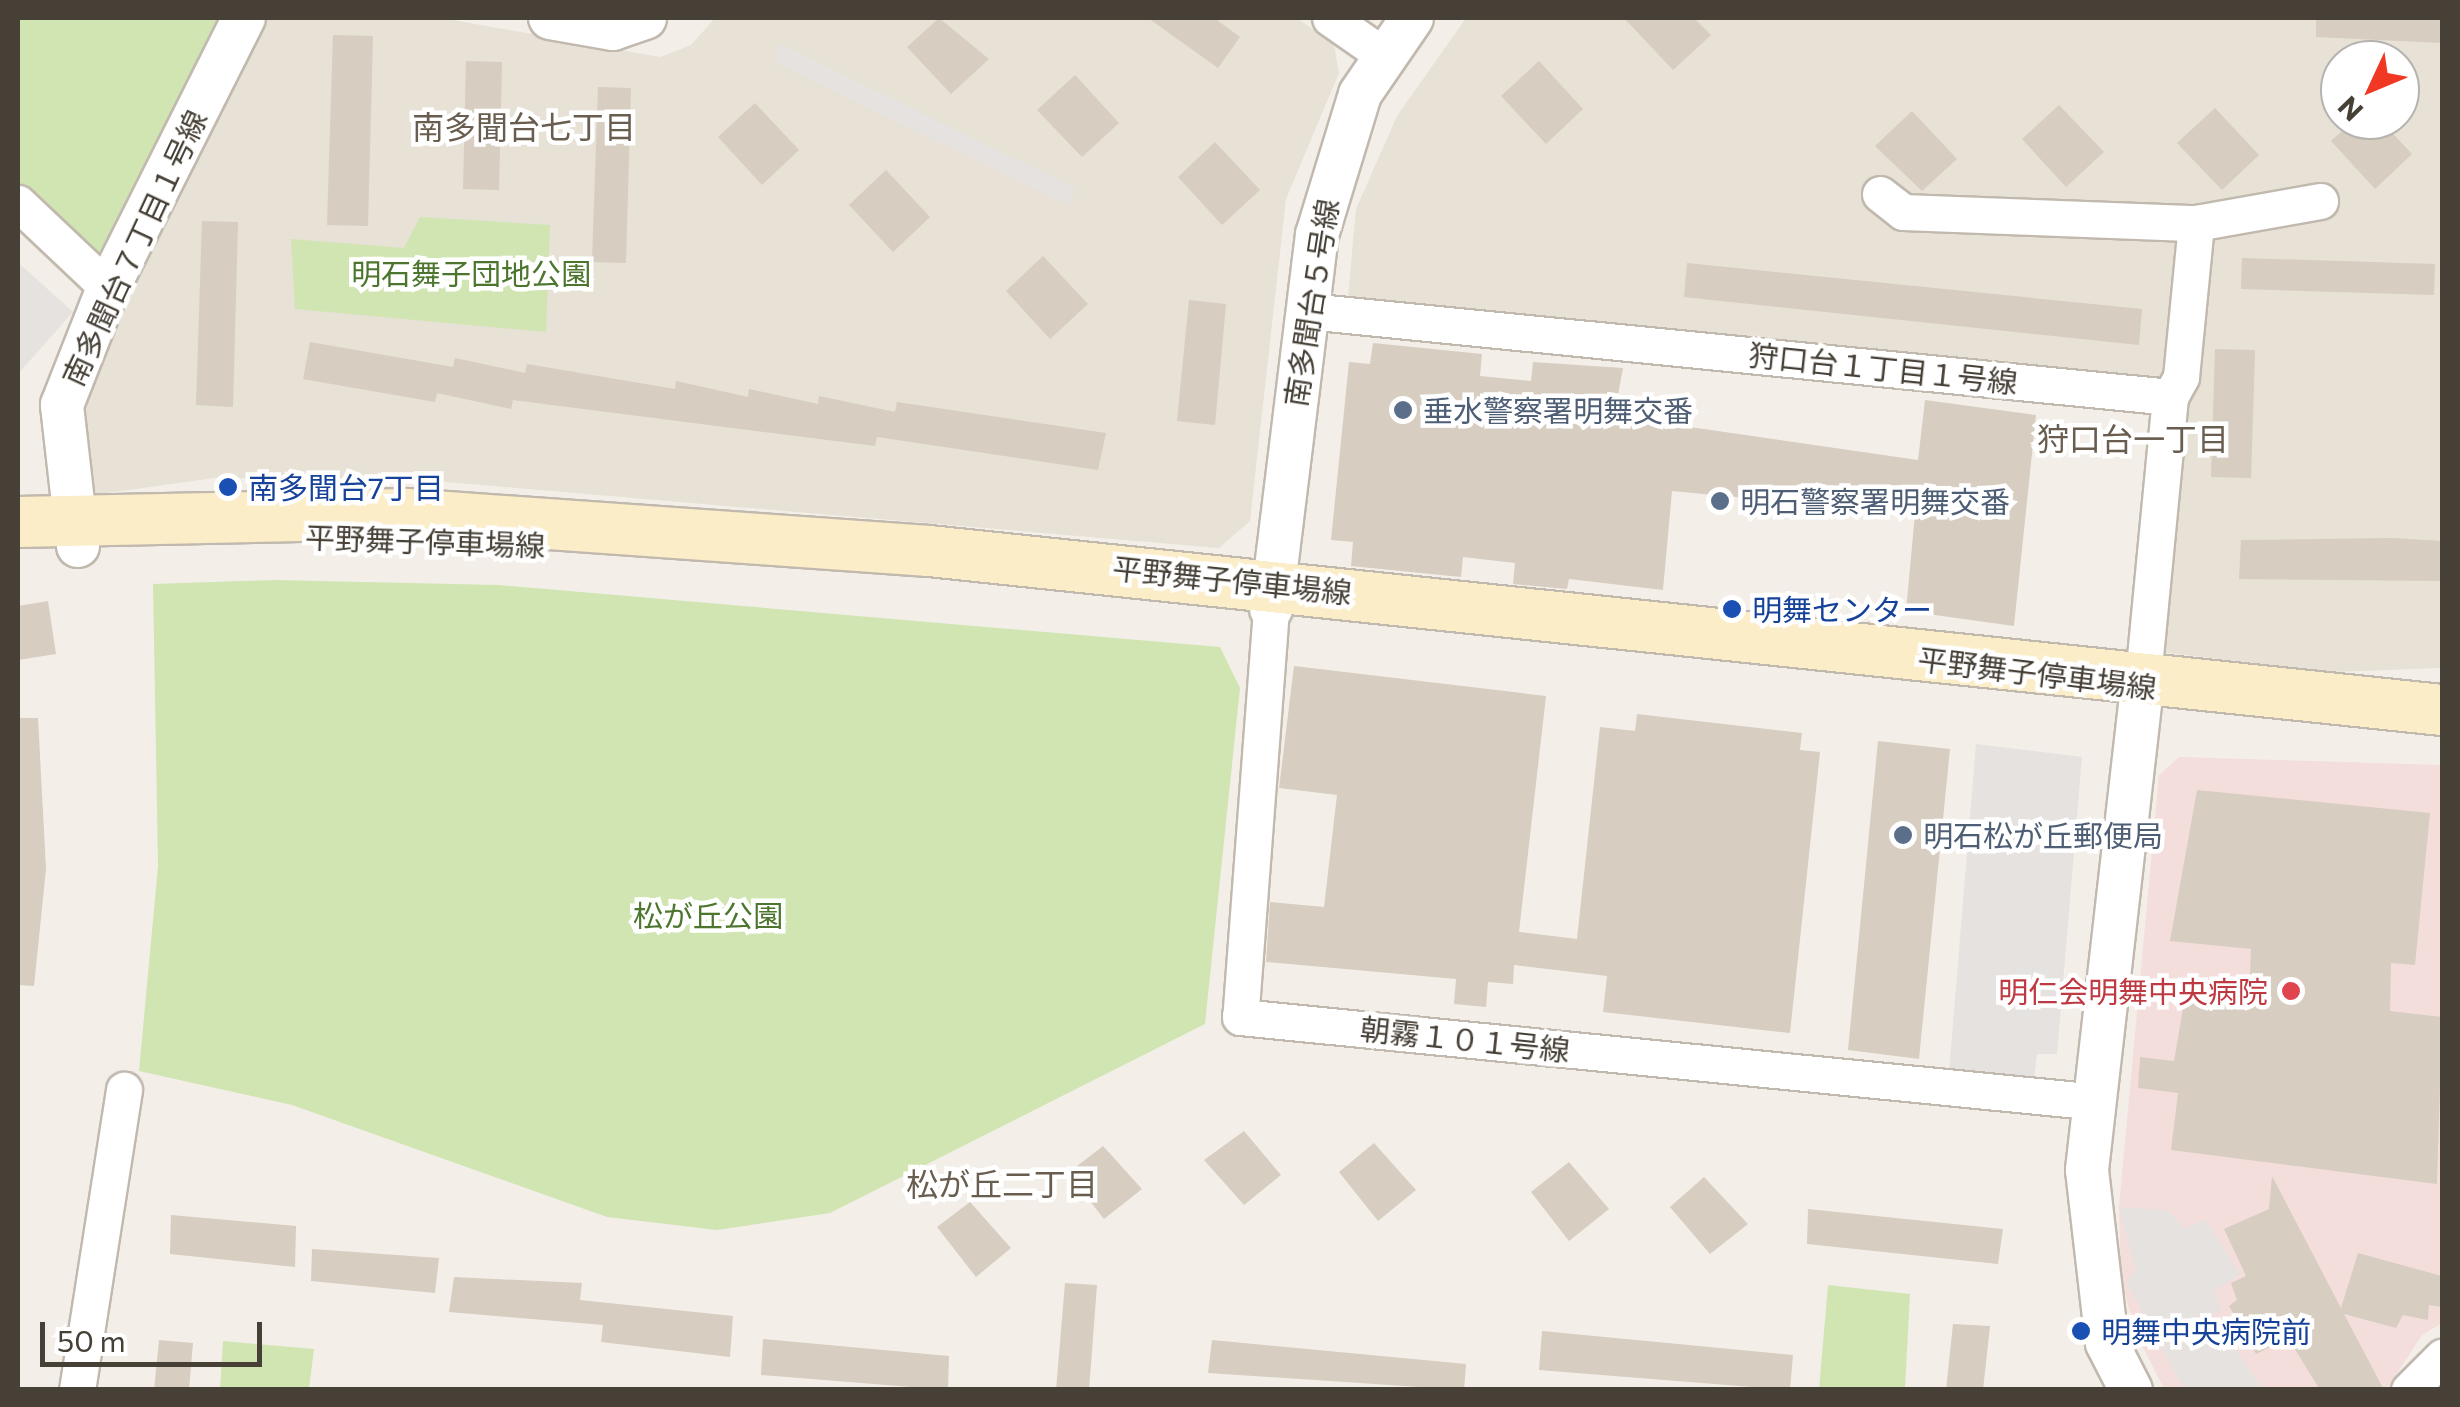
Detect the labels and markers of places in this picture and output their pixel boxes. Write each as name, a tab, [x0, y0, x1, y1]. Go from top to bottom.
place label: 垂水警察署明舞交番	[1423, 392, 1693, 428]
marker: 垂水警察署明舞交番	[1392, 399, 1414, 421]
place label: 南多聞台7丁目	[248, 469, 444, 505]
marker: 南多聞台7丁目	[217, 476, 239, 498]
place label: 明石警察署明舞交番	[1740, 483, 2010, 519]
marker: 明石警察署明舞交番	[1709, 490, 1731, 512]
place label: 明舞センター	[1752, 591, 1932, 627]
marker: 明舞センター	[1721, 598, 1743, 620]
place label: 明石松が丘郵便局	[1923, 817, 2163, 853]
marker: 明石松が丘郵便局	[1892, 824, 1914, 846]
place label: 明仁会明舞中央病院	[1998, 973, 2268, 1009]
marker: 明仁会明舞中央病院	[2278, 978, 2304, 1004]
place label: 明舞中央病院前	[2101, 1313, 2311, 1349]
marker: 明舞中央病院前	[2070, 1320, 2092, 1342]

